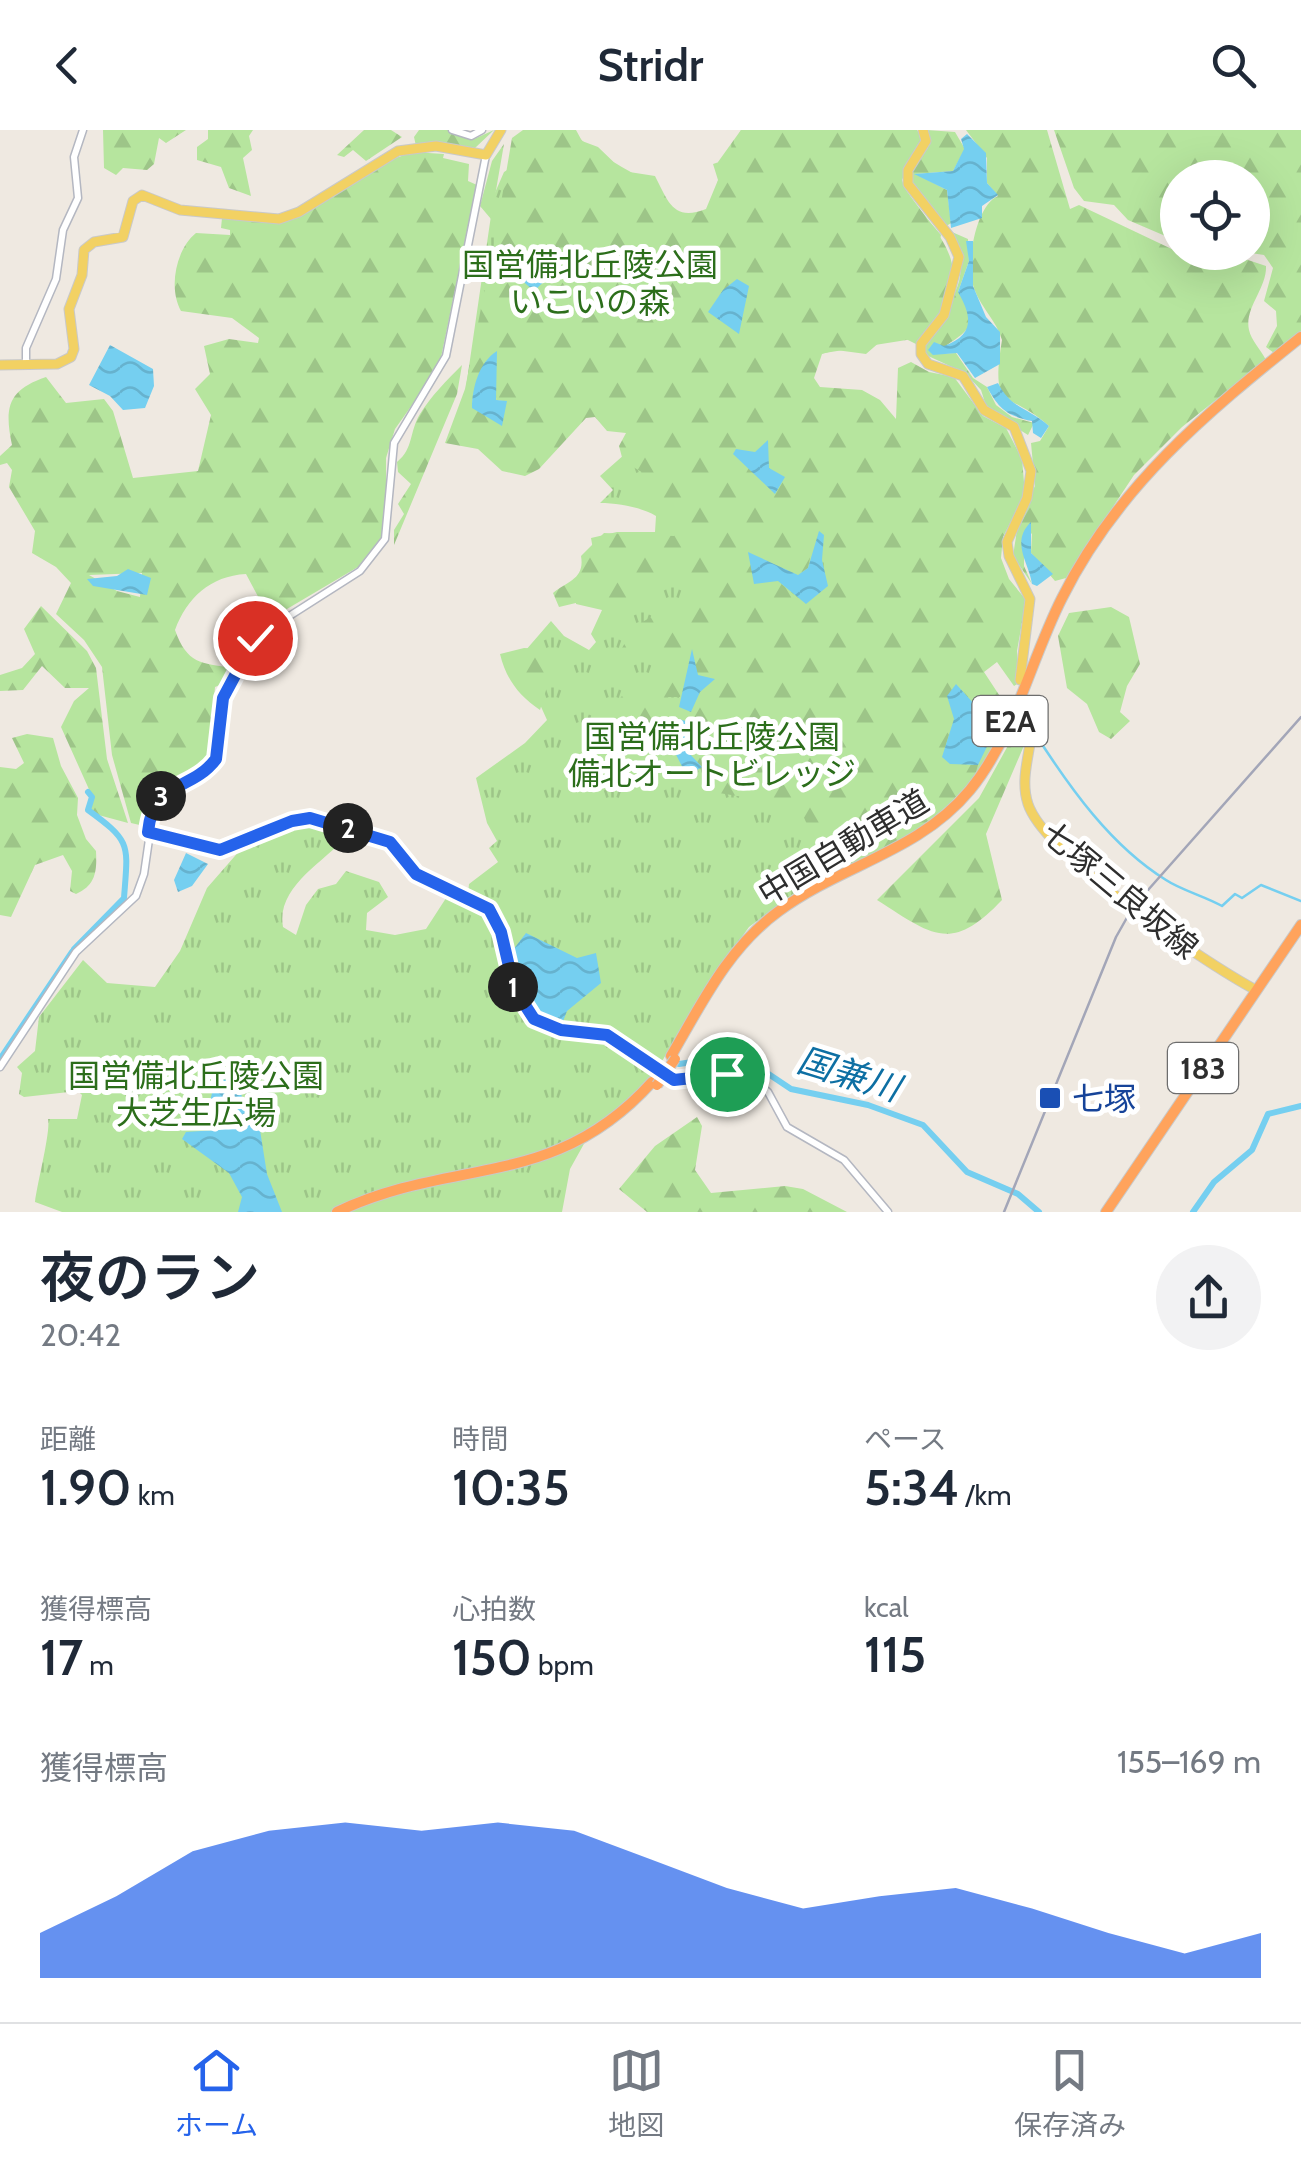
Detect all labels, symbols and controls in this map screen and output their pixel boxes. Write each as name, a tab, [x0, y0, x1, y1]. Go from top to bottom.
icon: back	[40, 38, 95, 93]
text: Stridr	[598, 38, 703, 92]
icon: search	[1206, 38, 1261, 93]
map controls	[1160, 160, 1270, 270]
button: locate	[1160, 160, 1270, 270]
park label: 国営備北丘陵公園 いこいの森	[462, 245, 718, 321]
pin	[213, 596, 298, 681]
icon: check	[228, 611, 283, 666]
road number: E2A	[972, 696, 1048, 746]
park label: 国営備北丘陵公園 備北オートビレッジ	[568, 717, 856, 793]
pin: 3	[136, 771, 186, 821]
text: 3	[153, 779, 169, 813]
street label: 中国自動車道	[751, 781, 935, 913]
pin: 2	[323, 803, 373, 853]
text: 2	[341, 811, 355, 845]
street label: 七塚三良坂線	[1034, 813, 1206, 967]
pin: 1	[488, 962, 538, 1012]
text: 1	[508, 970, 518, 1004]
pin	[685, 1032, 770, 1117]
water label: 国兼川	[793, 1038, 909, 1111]
road number: 183	[1168, 1043, 1238, 1093]
icon: arrive	[700, 1047, 755, 1102]
park label: 国営備北丘陵公園 大芝生広場	[68, 1056, 324, 1132]
place label: 七塚	[1072, 1079, 1136, 1118]
marker: 七塚	[1037, 1085, 1063, 1111]
text: 夜のラン	[40, 1244, 260, 1311]
button: share	[1156, 1245, 1261, 1350]
text: 20:42	[40, 1315, 121, 1354]
text: 距離	[40, 1422, 96, 1456]
text: 時間	[452, 1422, 508, 1456]
text: ペース	[864, 1422, 947, 1456]
text: 1.90	[40, 1457, 131, 1518]
text: 10:35	[452, 1457, 570, 1518]
text: 5:34	[864, 1457, 959, 1518]
text: km	[131, 1478, 175, 1512]
text: /km	[959, 1478, 1011, 1512]
text: kcal	[864, 1590, 909, 1624]
text: 獲得標高	[40, 1592, 152, 1626]
text: 心拍数	[452, 1592, 536, 1626]
text: 115	[864, 1624, 926, 1685]
text: 17	[40, 1627, 83, 1688]
text: 150	[452, 1627, 532, 1688]
text: m	[83, 1648, 114, 1682]
text: bpm	[532, 1648, 594, 1682]
text: 155–169 m	[1117, 1742, 1261, 1781]
text: 獲得標高	[40, 1748, 168, 1787]
tab: ホーム	[175, 2043, 258, 2143]
tab: 地図	[608, 2043, 664, 2143]
tab: 保存済み	[1014, 2043, 1126, 2143]

